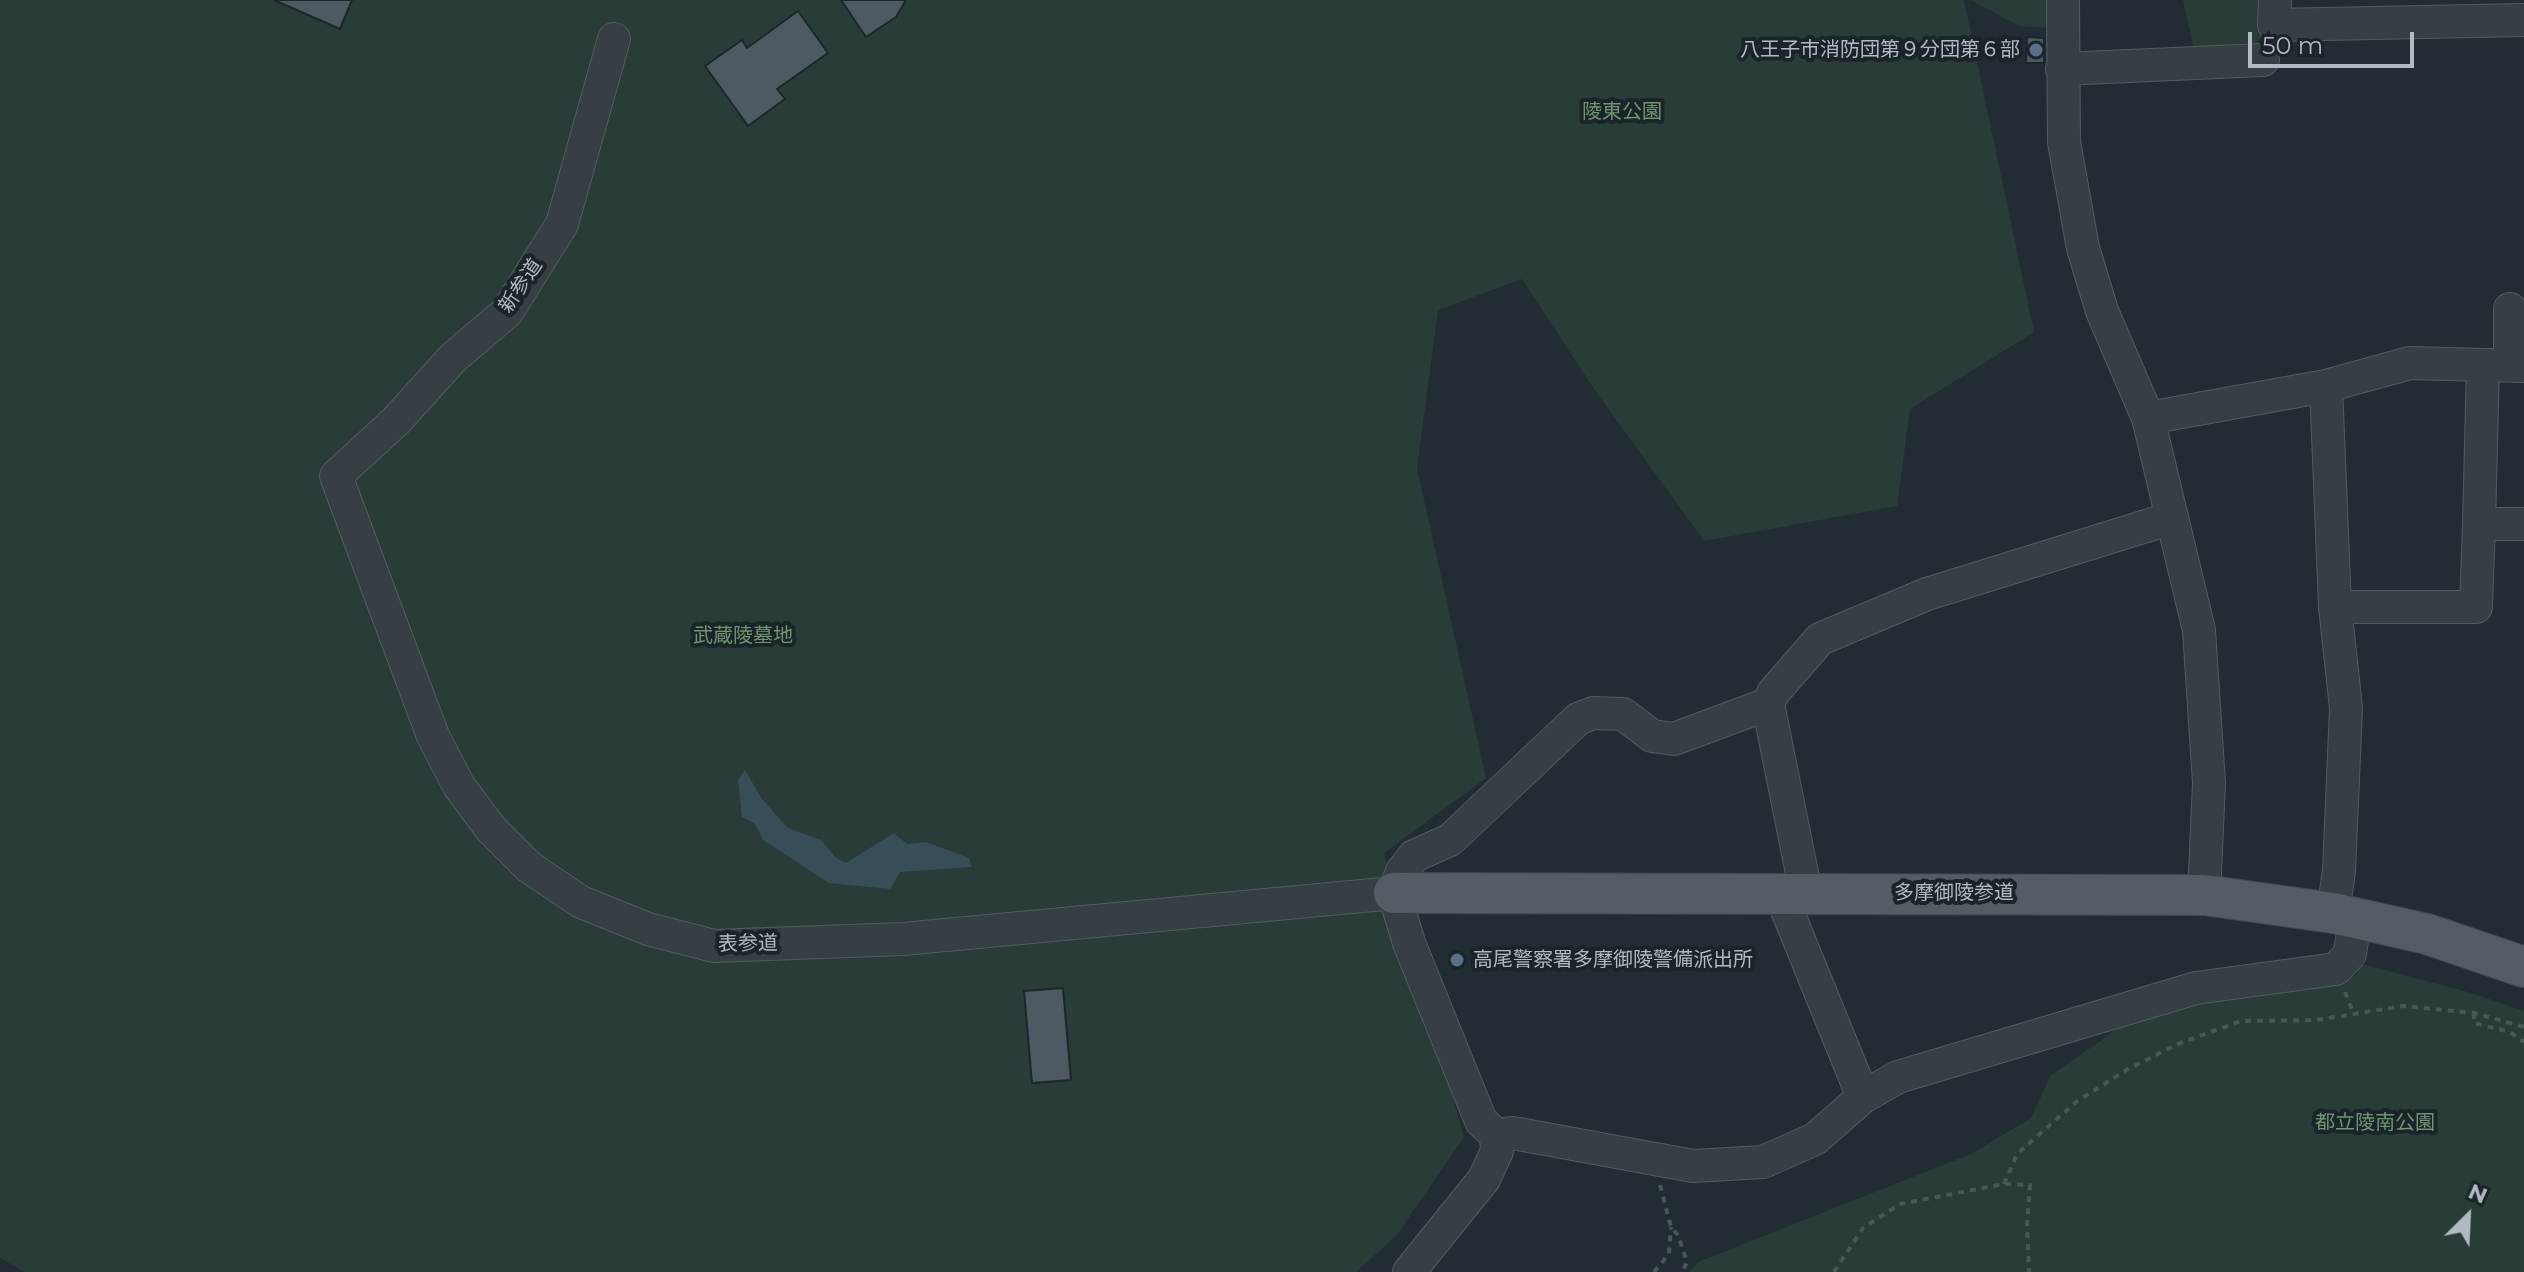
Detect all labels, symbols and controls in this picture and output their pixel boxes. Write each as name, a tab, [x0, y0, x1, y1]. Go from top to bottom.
scale bar	[2252, 16, 2418, 66]
text: 50 m	[2262, 31, 2323, 60]
place label: 八王子市消防団第９分団第６部	[1740, 38, 2020, 62]
marker: 八王子市消防団第９分団第６部	[2027, 41, 2045, 59]
park label: 陵東公園	[1582, 100, 1662, 124]
street label: 新参道	[494, 254, 548, 318]
park label: 武蔵陵墓地	[693, 624, 793, 648]
street label: 多摩御陵参道	[1894, 881, 2014, 905]
street label: 表参道	[718, 931, 778, 957]
place label: 高尾警察署多摩御陵警備派出所	[1473, 948, 1753, 972]
marker: 高尾警察署多摩御陵警備派出所	[1448, 951, 1466, 969]
park label: 都立陵南公園	[2315, 1111, 2435, 1135]
north arrow	[2428, 1176, 2508, 1256]
text: N	[2464, 1178, 2492, 1210]

